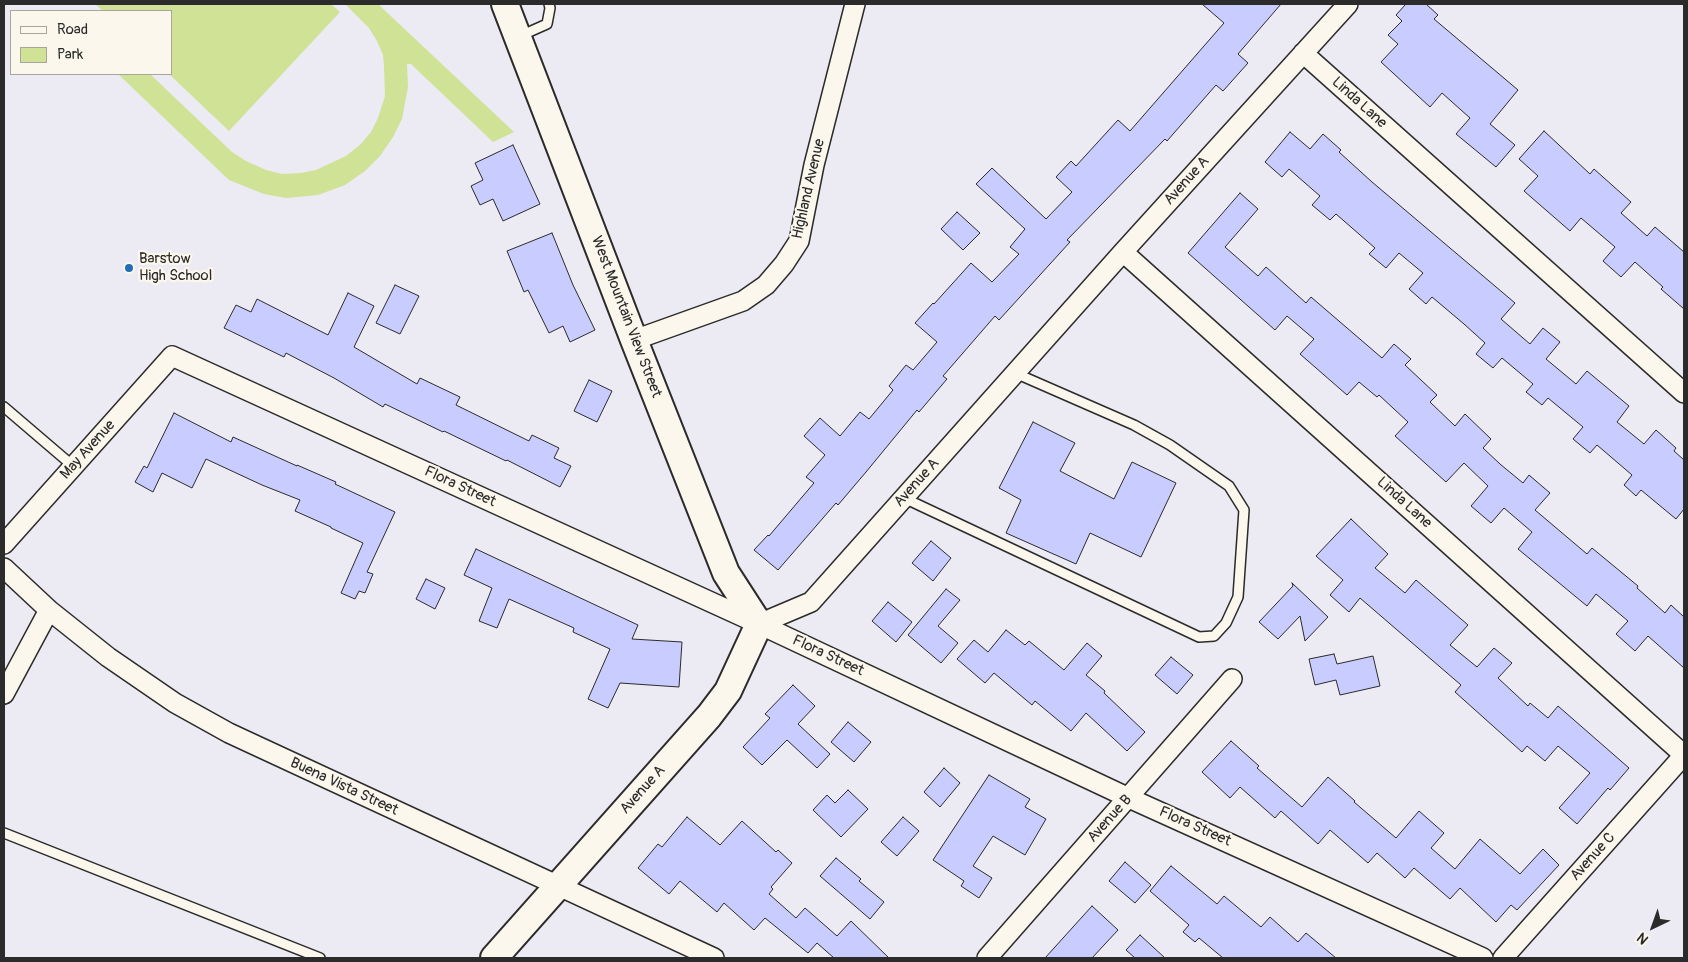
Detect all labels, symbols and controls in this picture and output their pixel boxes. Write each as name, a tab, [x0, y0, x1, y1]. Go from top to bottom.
legend	[10, 10, 172, 75]
text: Road	[57, 20, 88, 39]
text: Park	[57, 45, 83, 64]
street label: Linda Lane	[1328, 74, 1390, 132]
street label: Highland Avenue	[789, 137, 829, 241]
street label: Avenue A	[1161, 153, 1213, 209]
street label: West Mountain View Street	[587, 234, 665, 400]
place label: Barstow High School	[139, 250, 212, 285]
marker: Barstow High School	[123, 262, 135, 274]
street label: May Avenue	[57, 417, 119, 483]
street label: Avenue A	[891, 455, 943, 511]
street label: Flora Street	[421, 463, 499, 511]
street label: Linda Lane	[1373, 474, 1435, 532]
street label: Flora Street	[789, 632, 867, 680]
street label: Buena Vista Street	[287, 754, 401, 820]
street label: Avenue A	[617, 762, 669, 818]
street label: Avenue B	[1084, 791, 1136, 847]
street label: Flora Street	[1156, 803, 1234, 851]
street label: Avenue C	[1567, 829, 1619, 885]
north arrow	[1628, 902, 1678, 952]
text: N	[1633, 929, 1652, 948]

